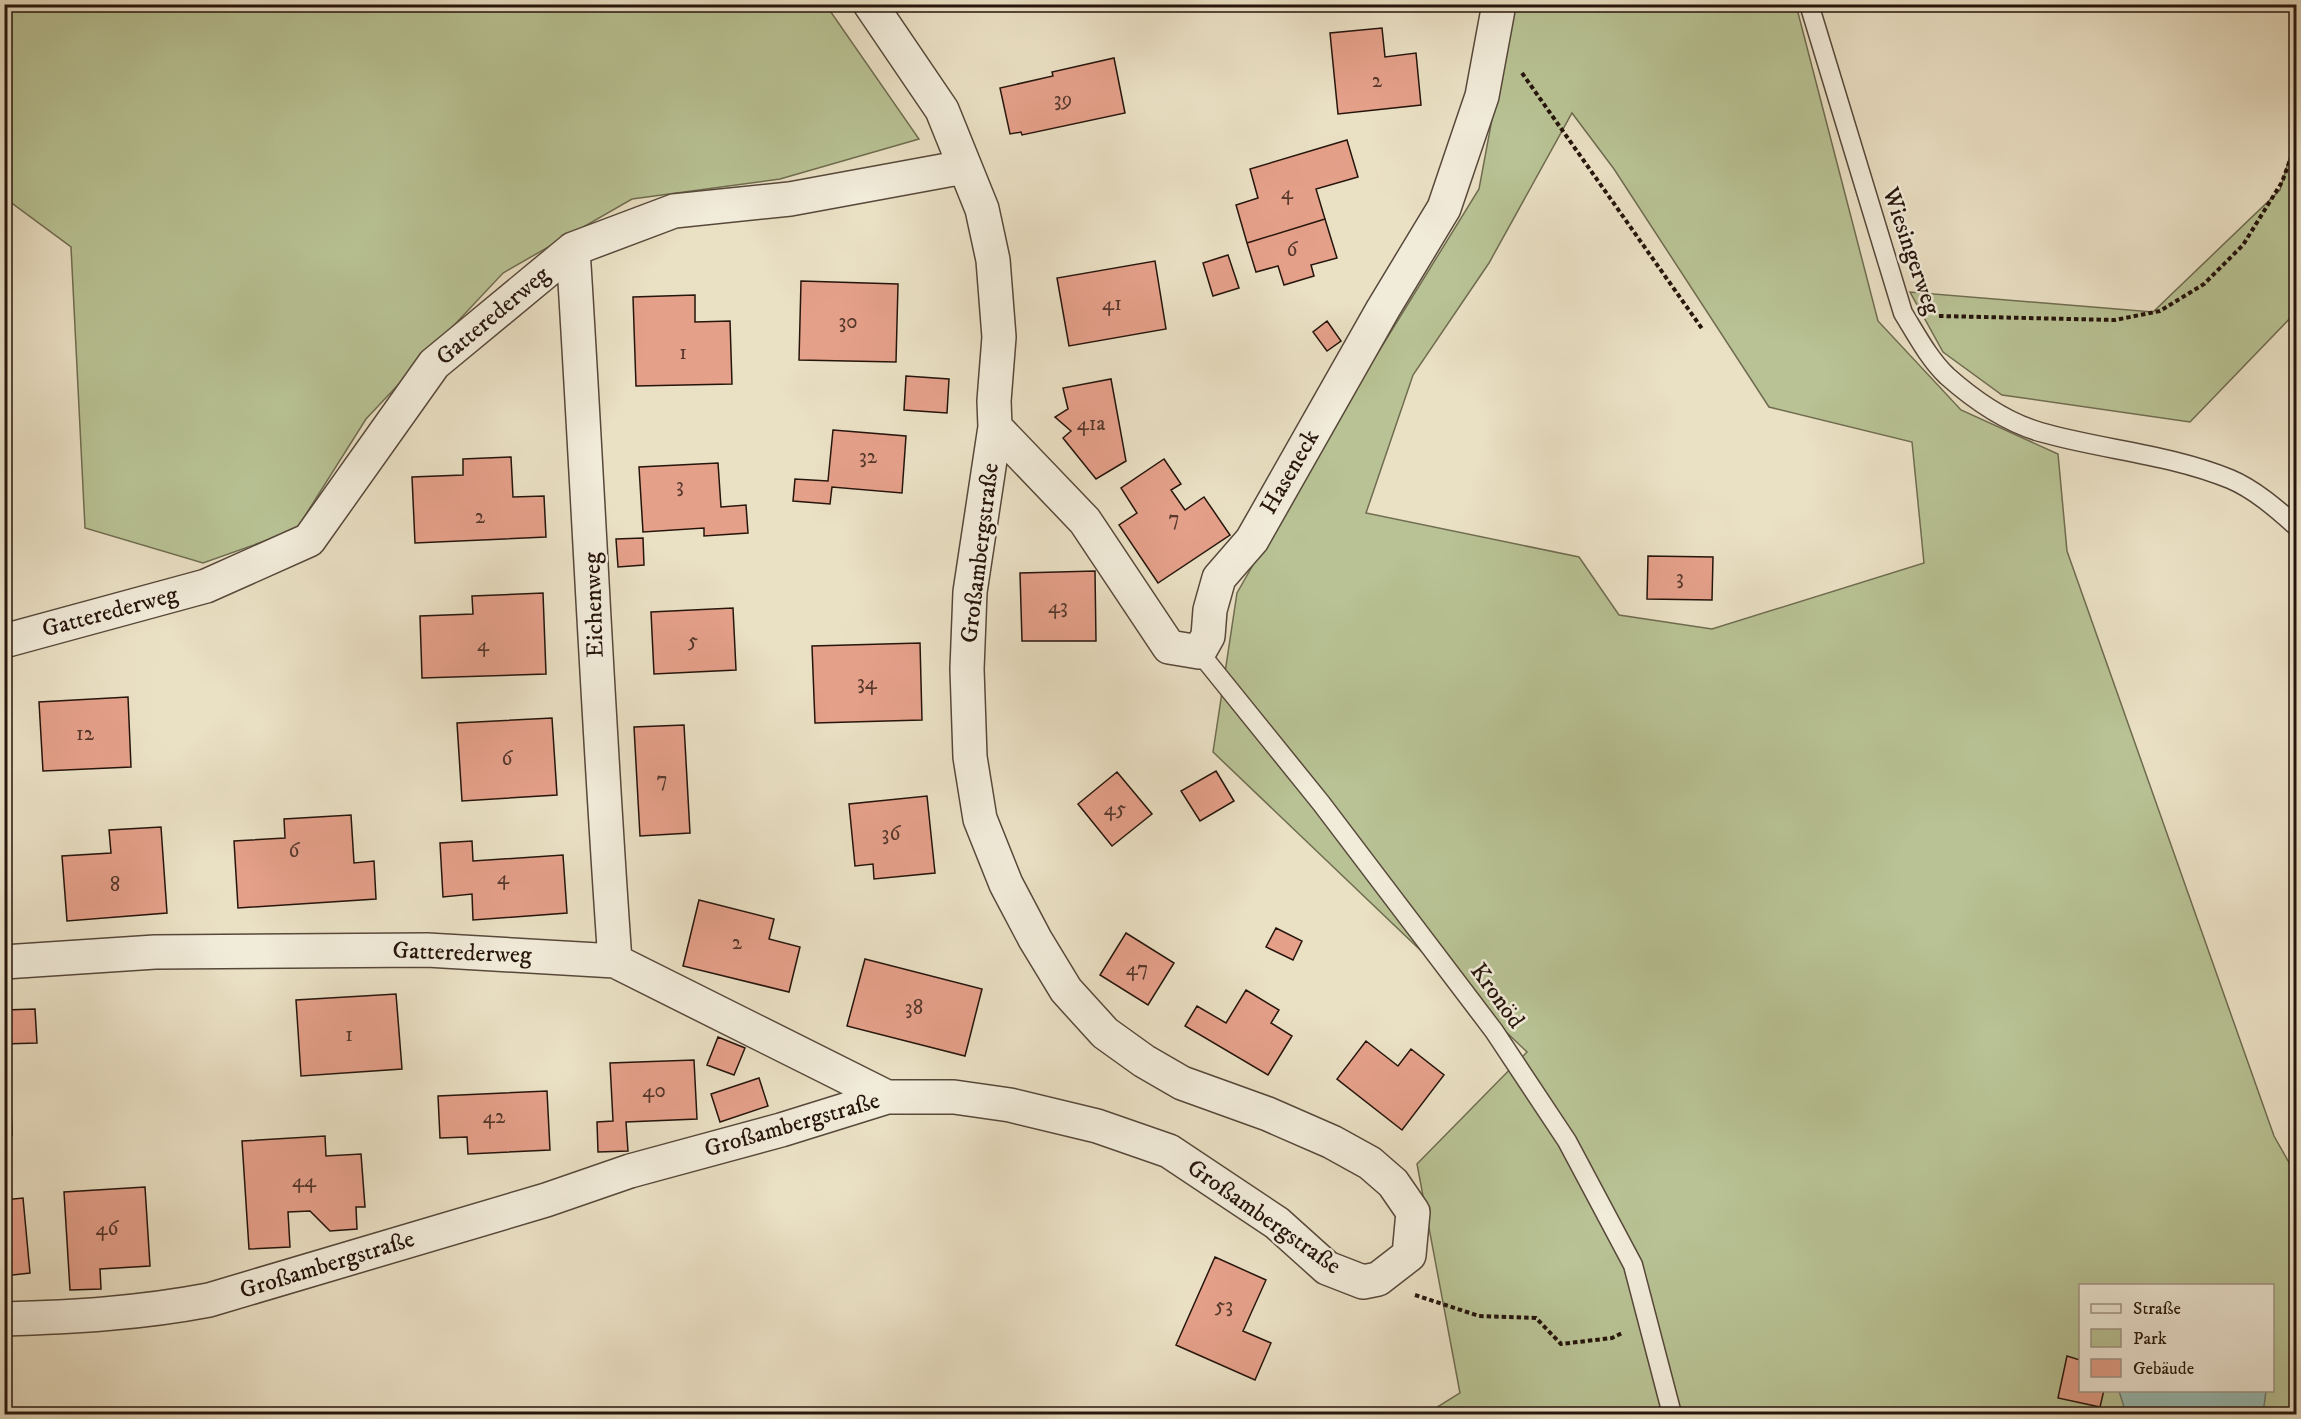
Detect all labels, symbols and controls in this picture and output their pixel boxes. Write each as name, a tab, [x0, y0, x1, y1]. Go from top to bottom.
house number: 2	[1372, 68, 1383, 94]
house number: 39	[1054, 87, 1072, 113]
house number: 4	[1281, 180, 1294, 206]
street label: Wiesingerweg	[1875, 183, 1947, 319]
house number: 6	[1287, 237, 1299, 263]
street label: Gatterederweg	[430, 260, 556, 372]
house number: 41	[1102, 291, 1122, 317]
house number: 30	[838, 309, 858, 335]
house number: 1	[679, 340, 687, 366]
house number: 41a	[1077, 411, 1105, 437]
street label: Haseneck	[1254, 424, 1326, 520]
house number: 32	[859, 444, 878, 470]
street label: Großambergstraße	[954, 461, 1006, 645]
house number: 3	[676, 473, 684, 499]
house number: 2	[475, 504, 486, 530]
house number: 7	[1168, 506, 1180, 532]
street label: Eichenweg	[577, 552, 611, 658]
house number: 3	[1676, 565, 1684, 591]
street label: Gatterederweg	[39, 579, 181, 644]
house number: 43	[1048, 594, 1068, 620]
house number: 5	[688, 628, 698, 654]
house number: 4	[477, 632, 490, 658]
house number: 34	[857, 670, 878, 696]
house number: 12	[76, 721, 95, 747]
house number: 6	[502, 746, 514, 772]
house number: 7	[656, 767, 668, 793]
house number: 45	[1104, 796, 1126, 822]
house number: 36	[882, 821, 901, 847]
house number: 6	[289, 838, 301, 864]
house number: 4	[497, 865, 510, 891]
house number: 8	[110, 872, 120, 898]
house number: 2	[732, 930, 743, 956]
street label: Gatterederweg	[392, 936, 532, 970]
house number: 47	[1126, 956, 1148, 982]
street label: Kronöd	[1463, 957, 1531, 1035]
house number: 38	[905, 995, 923, 1021]
house number: 1	[345, 1022, 353, 1048]
house number: 40	[642, 1078, 666, 1104]
street label: Großambergstraße	[701, 1086, 883, 1164]
house number: 42	[483, 1104, 506, 1130]
street label: Großambergstraße	[1181, 1153, 1347, 1281]
house number: 44	[292, 1168, 317, 1194]
house number: 46	[95, 1216, 120, 1242]
street label: Großambergstraße	[236, 1224, 418, 1306]
legend	[2079, 1284, 2274, 1392]
house number: 53	[1215, 1293, 1233, 1319]
text: Straße	[2133, 1298, 2181, 1320]
text: Park	[2133, 1328, 2167, 1350]
text: Gebäude	[2133, 1358, 2194, 1380]

